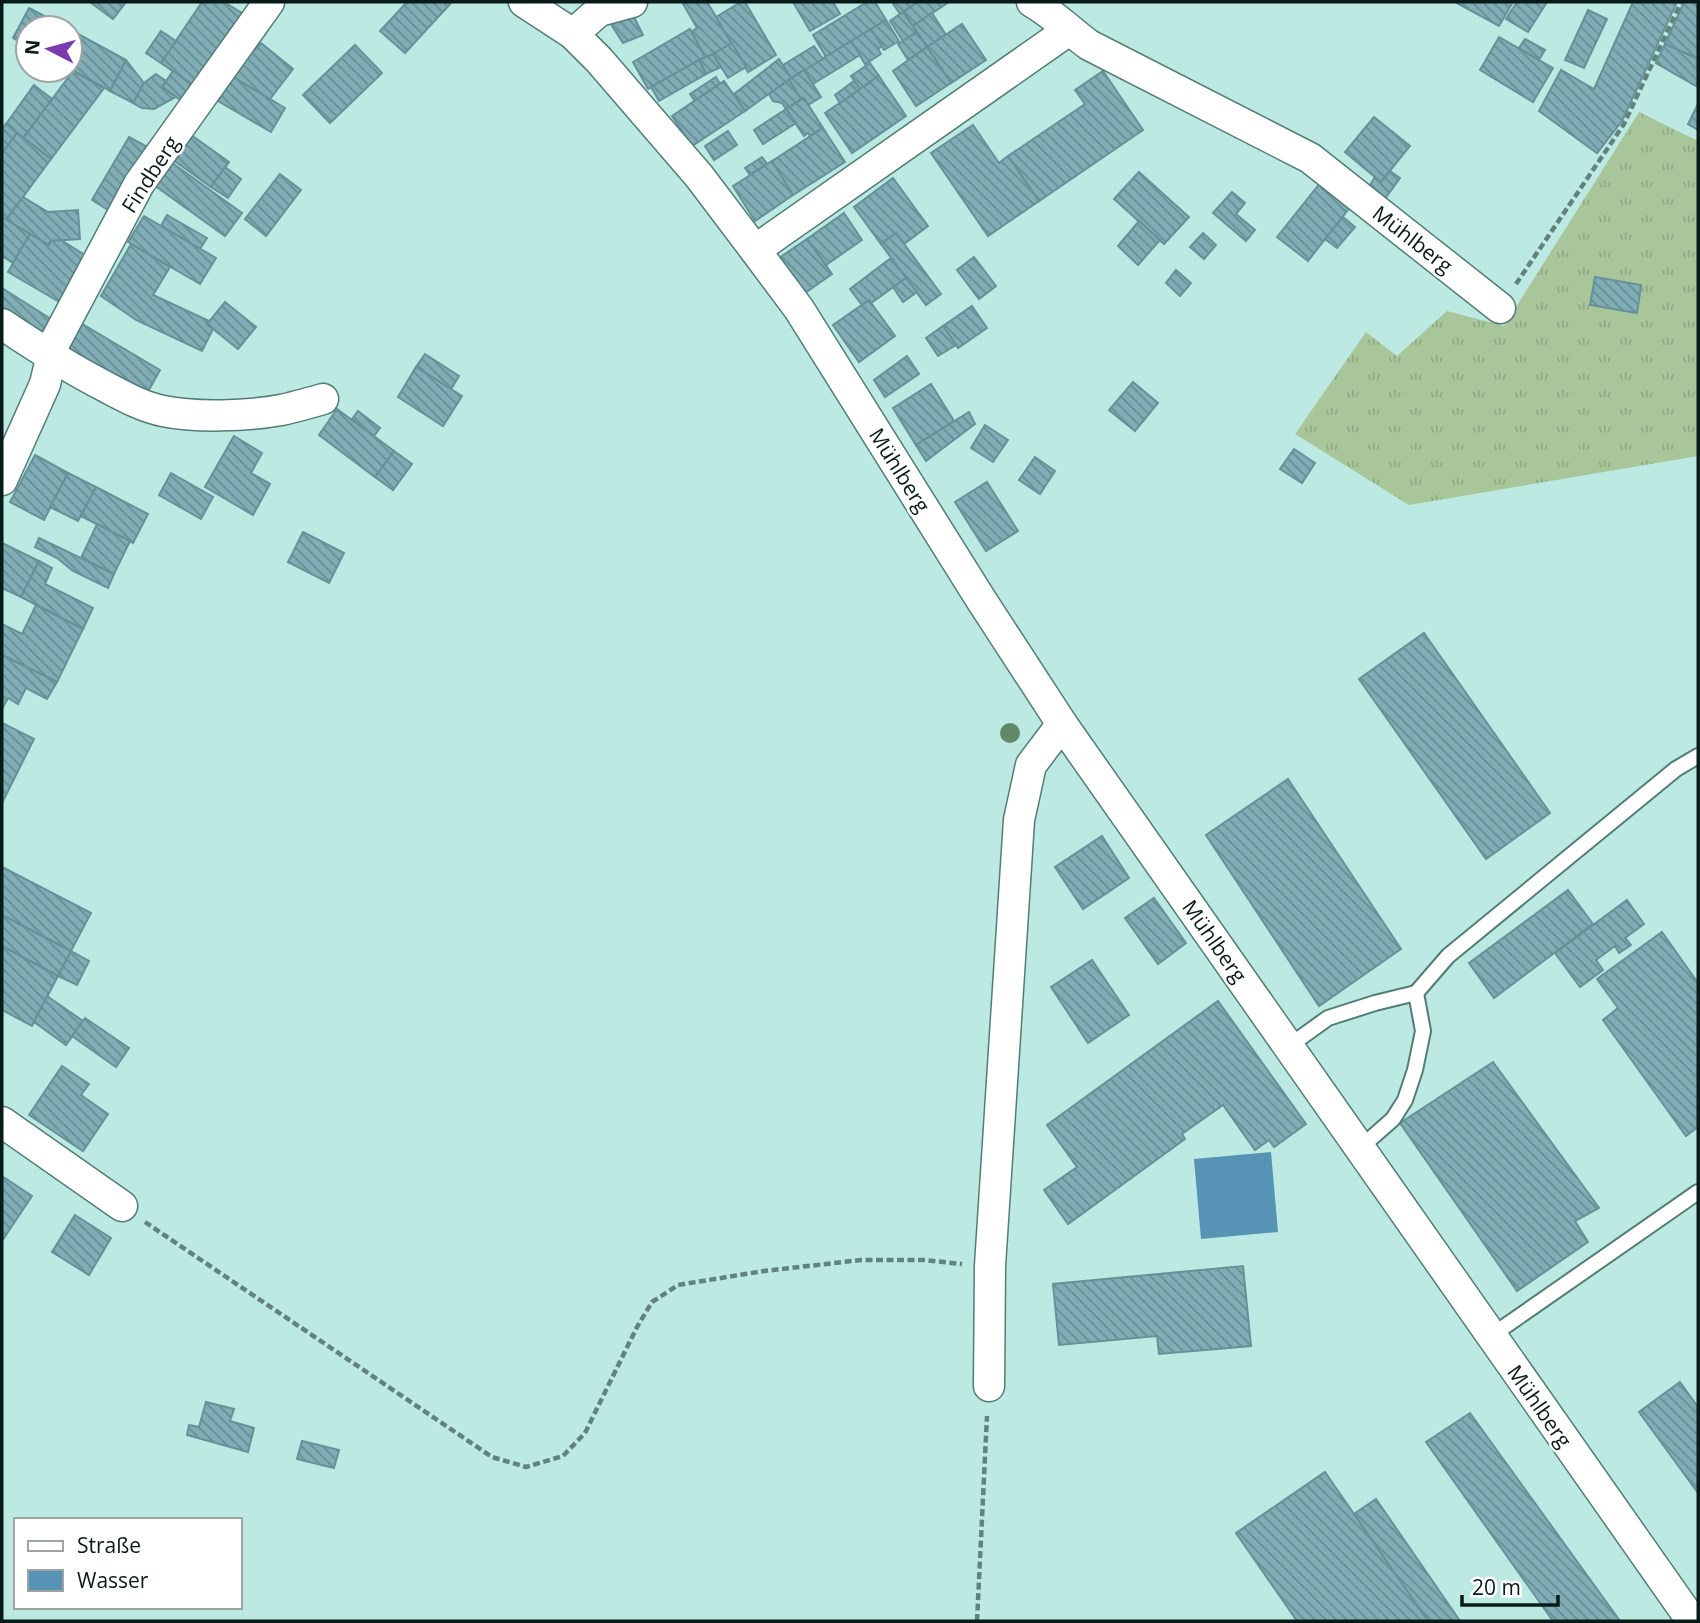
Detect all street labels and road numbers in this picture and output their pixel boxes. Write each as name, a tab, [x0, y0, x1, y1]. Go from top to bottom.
street label: Findberg	[115, 130, 185, 218]
street label: Mühlberg	[1367, 199, 1459, 279]
street label: Mühlberg	[863, 422, 937, 518]
street label: Mühlberg	[1176, 894, 1254, 988]
street label: Mühlberg	[1501, 1359, 1579, 1453]

